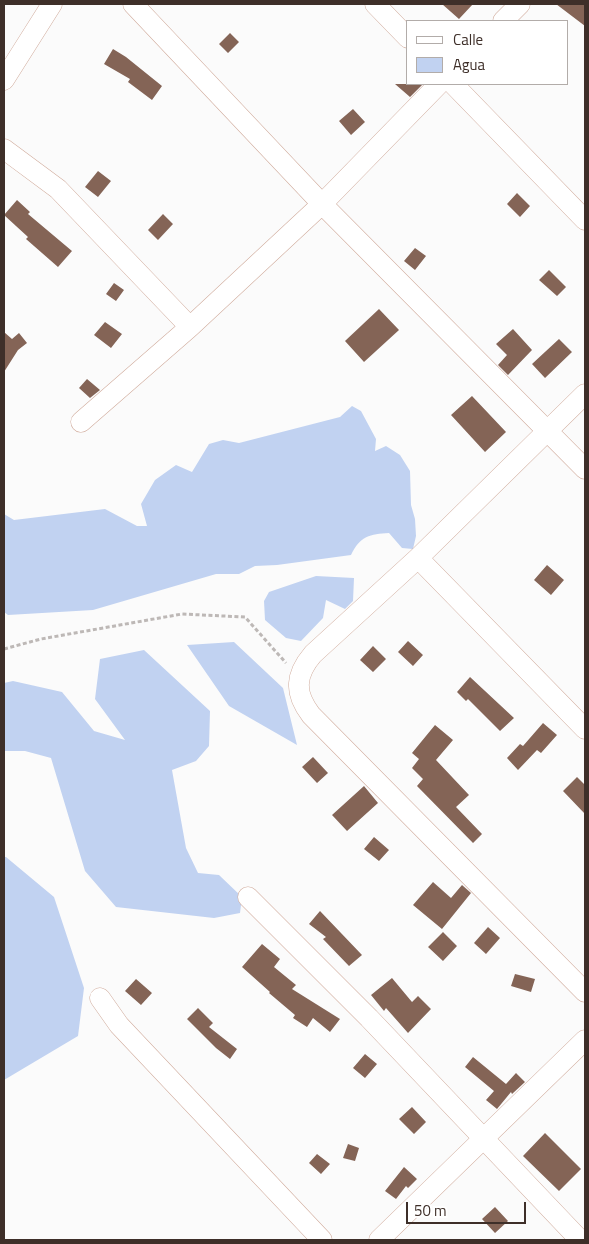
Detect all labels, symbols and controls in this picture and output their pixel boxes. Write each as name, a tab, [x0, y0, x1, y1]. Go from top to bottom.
legend	[406, 20, 569, 85]
text: Calle	[453, 28, 483, 51]
text: Agua	[453, 53, 485, 76]
scale bar	[409, 1192, 529, 1224]
text: 50 m	[414, 1199, 447, 1222]

